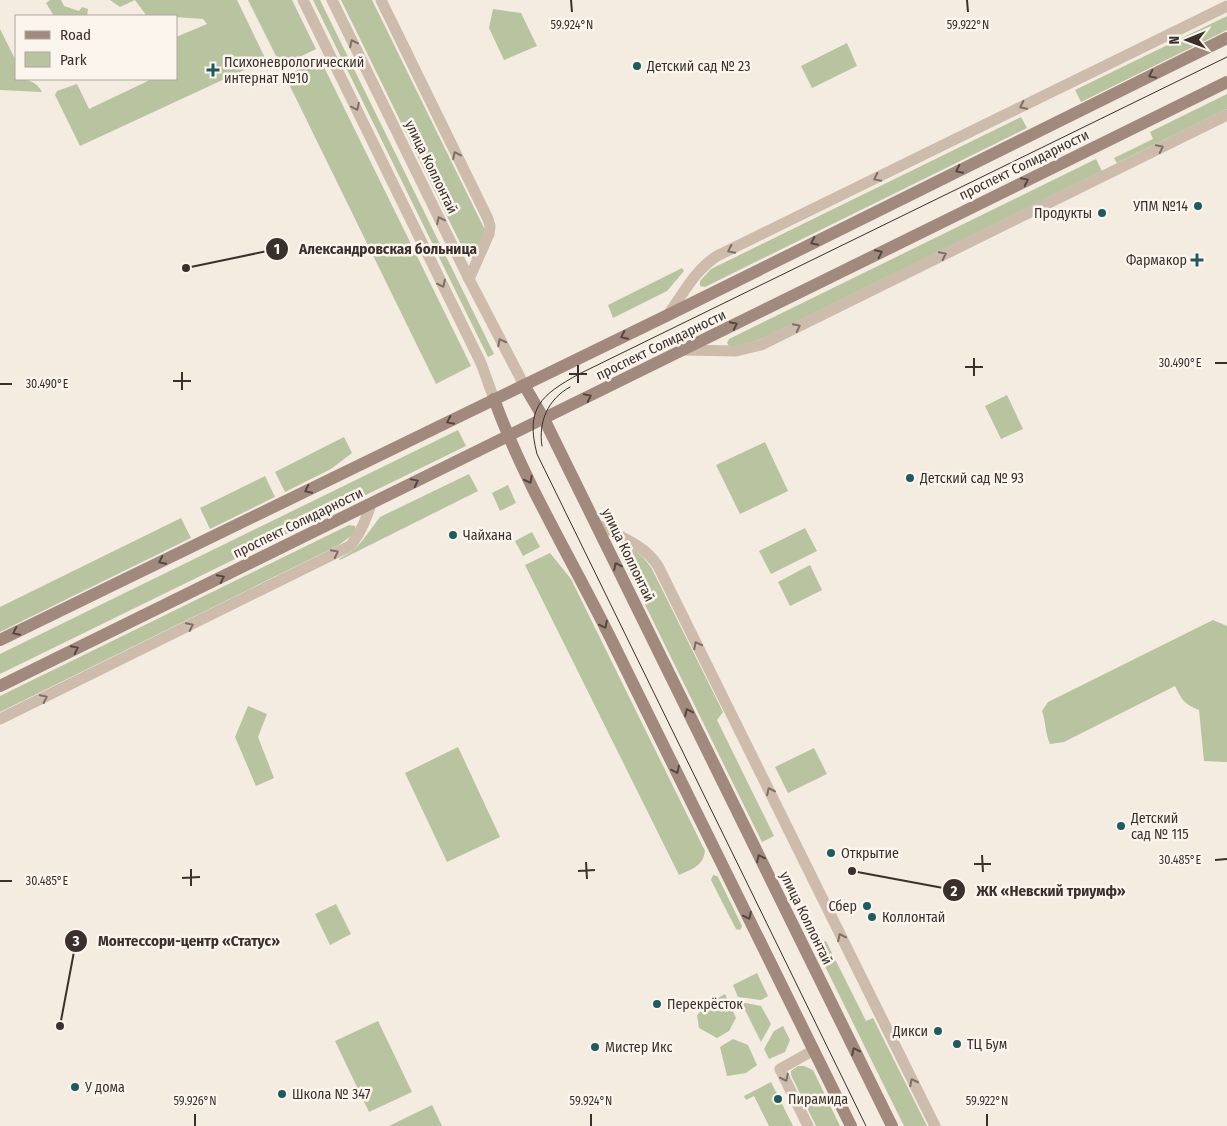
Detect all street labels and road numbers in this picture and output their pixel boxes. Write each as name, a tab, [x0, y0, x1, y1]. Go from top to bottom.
street label: улица Коллонтай	[401, 118, 461, 216]
street label: проспект Солидарности	[956, 126, 1092, 204]
street label: проспект Солидарности	[593, 306, 729, 384]
street label: проспект Солидарности	[230, 484, 366, 562]
street label: улица Коллонтай	[598, 506, 658, 604]
street label: улица Коллонтай	[776, 869, 836, 967]

